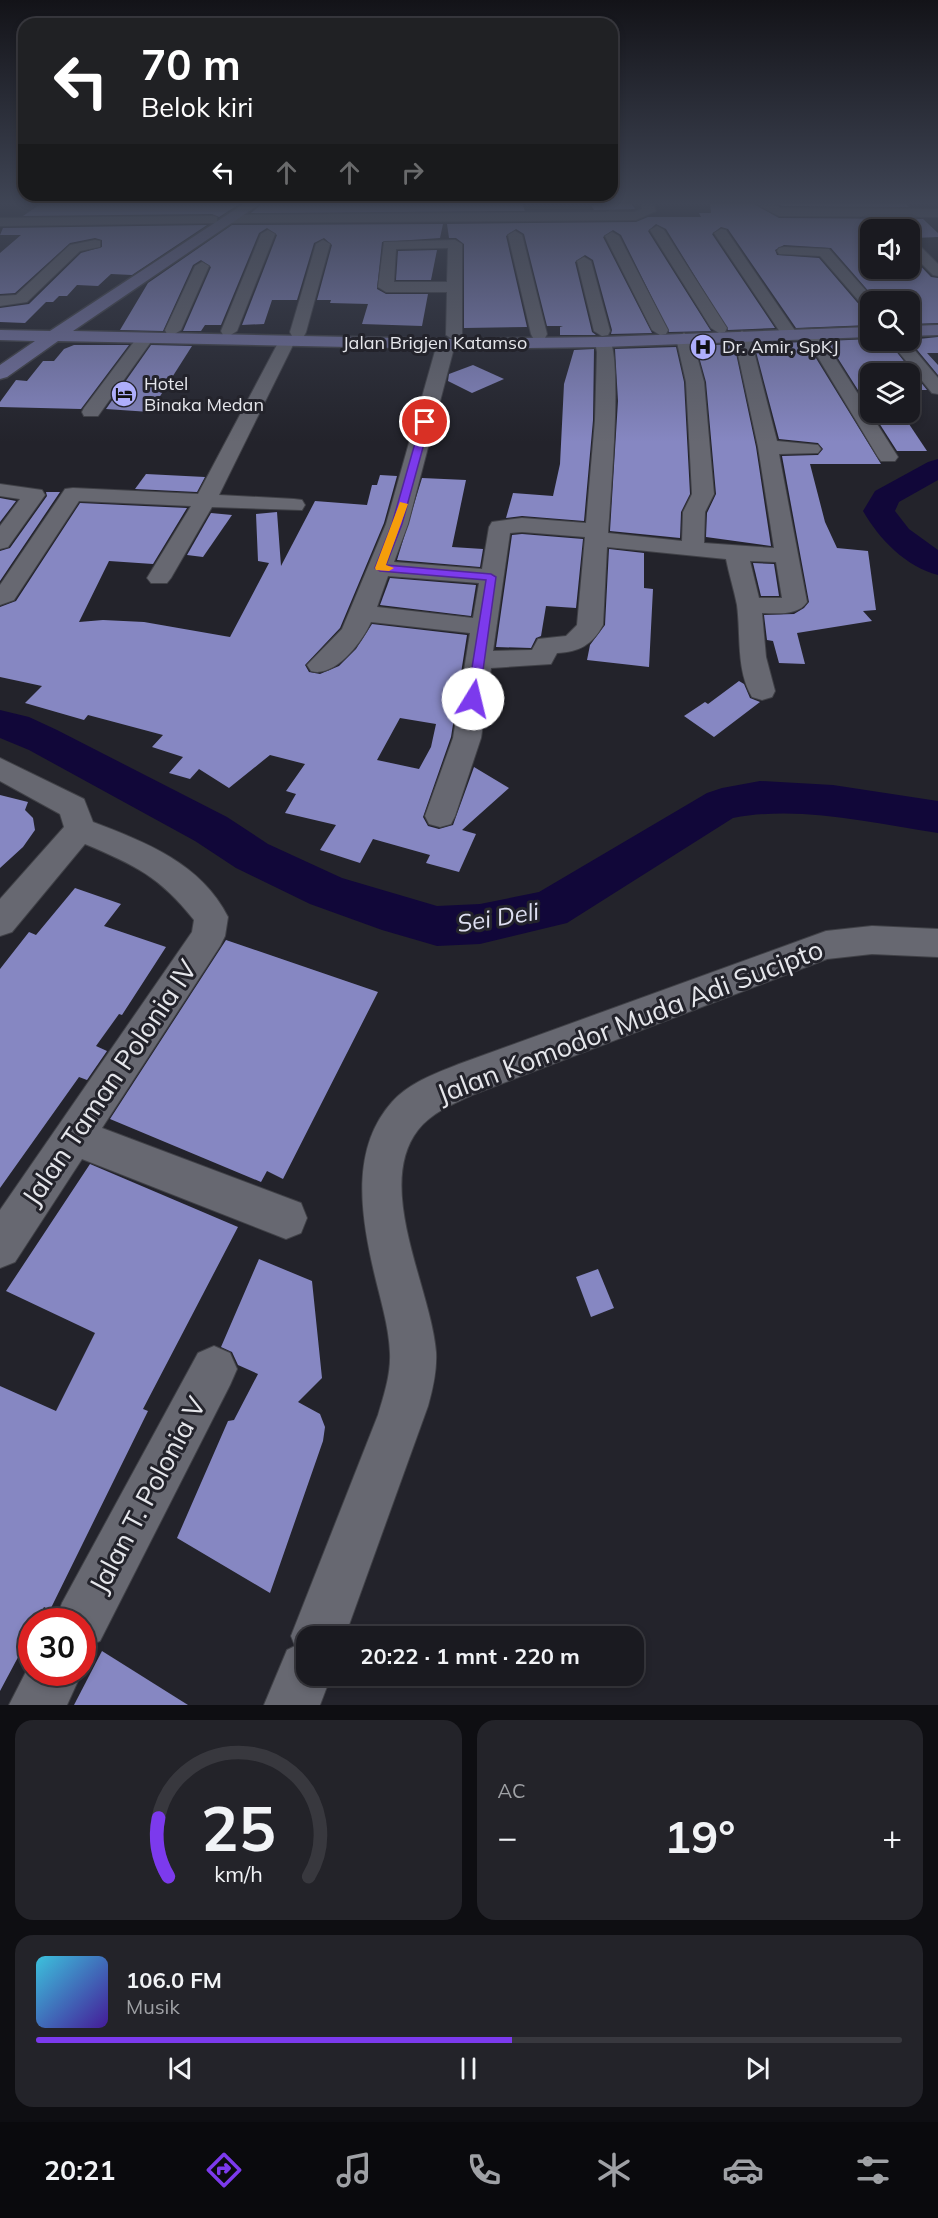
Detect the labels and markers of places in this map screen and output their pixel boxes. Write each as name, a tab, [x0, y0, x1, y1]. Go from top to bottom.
hospital icon: Dr. Amir, SpKJ	[688, 332, 718, 362]
place label: Dr. Amir, SpKJ	[722, 335, 839, 358]
place label: Hotel Binaka Medan	[144, 372, 264, 416]
hotel icon: Hotel Binaka Medan	[109, 379, 139, 409]
pin	[399, 396, 450, 447]

